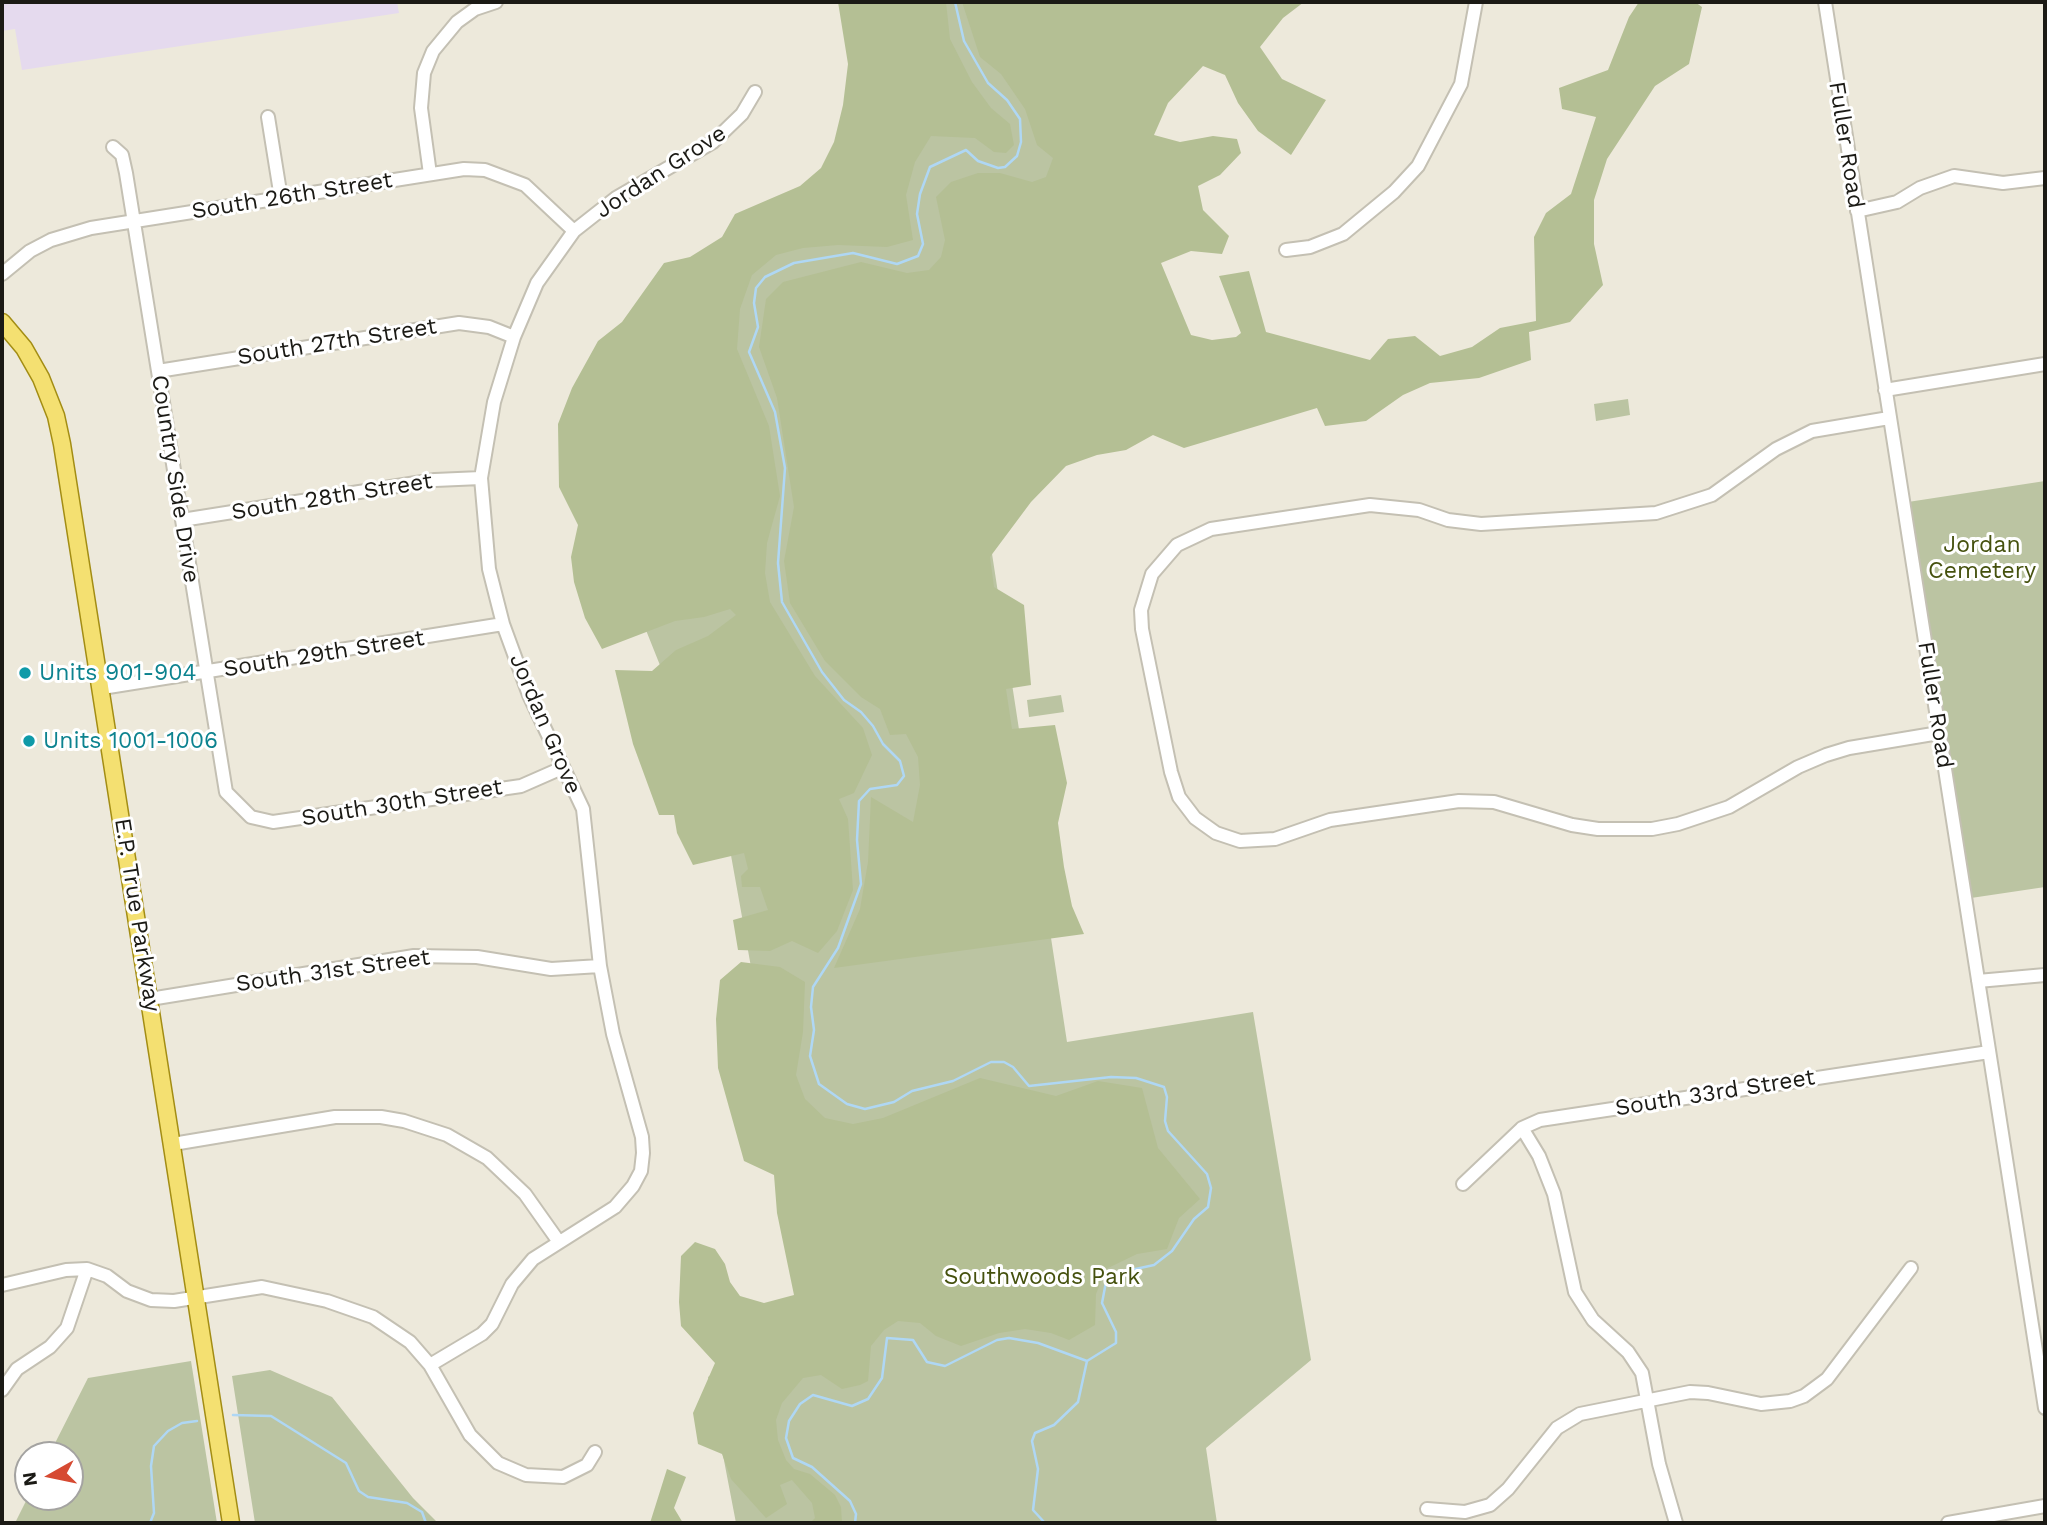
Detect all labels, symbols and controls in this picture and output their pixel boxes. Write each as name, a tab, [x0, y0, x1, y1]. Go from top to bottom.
street label: Fuller Road	[1822, 80, 1870, 210]
street label: Jordan Grove	[591, 120, 731, 224]
street label: South 26th Street	[190, 167, 394, 225]
street label: South 27th Street	[235, 313, 439, 371]
street label: Country Side Drive	[145, 373, 205, 585]
street label: South 28th Street	[230, 467, 434, 527]
park label: Jordan Cemetery	[1928, 531, 2036, 585]
street label: South 29th Street	[222, 624, 426, 684]
street label: Fuller Road	[1911, 640, 1959, 770]
street label: Jordan Grove	[503, 650, 587, 798]
place label: Units 901-904	[39, 659, 197, 687]
marker: Units 901-904	[17, 665, 33, 681]
place label: Units 1001-1006	[43, 727, 218, 755]
marker: Units 1001-1006	[21, 733, 37, 749]
street label: South 30th Street	[300, 773, 504, 833]
street label: E.P. True Parkway	[108, 816, 166, 1014]
street label: South 31st Street	[234, 944, 432, 998]
street label: South 33rd Street	[1613, 1064, 1817, 1122]
park label: Southwoods Park	[944, 1263, 1140, 1291]
north arrow	[14, 1441, 84, 1511]
text: N	[17, 1470, 42, 1488]

